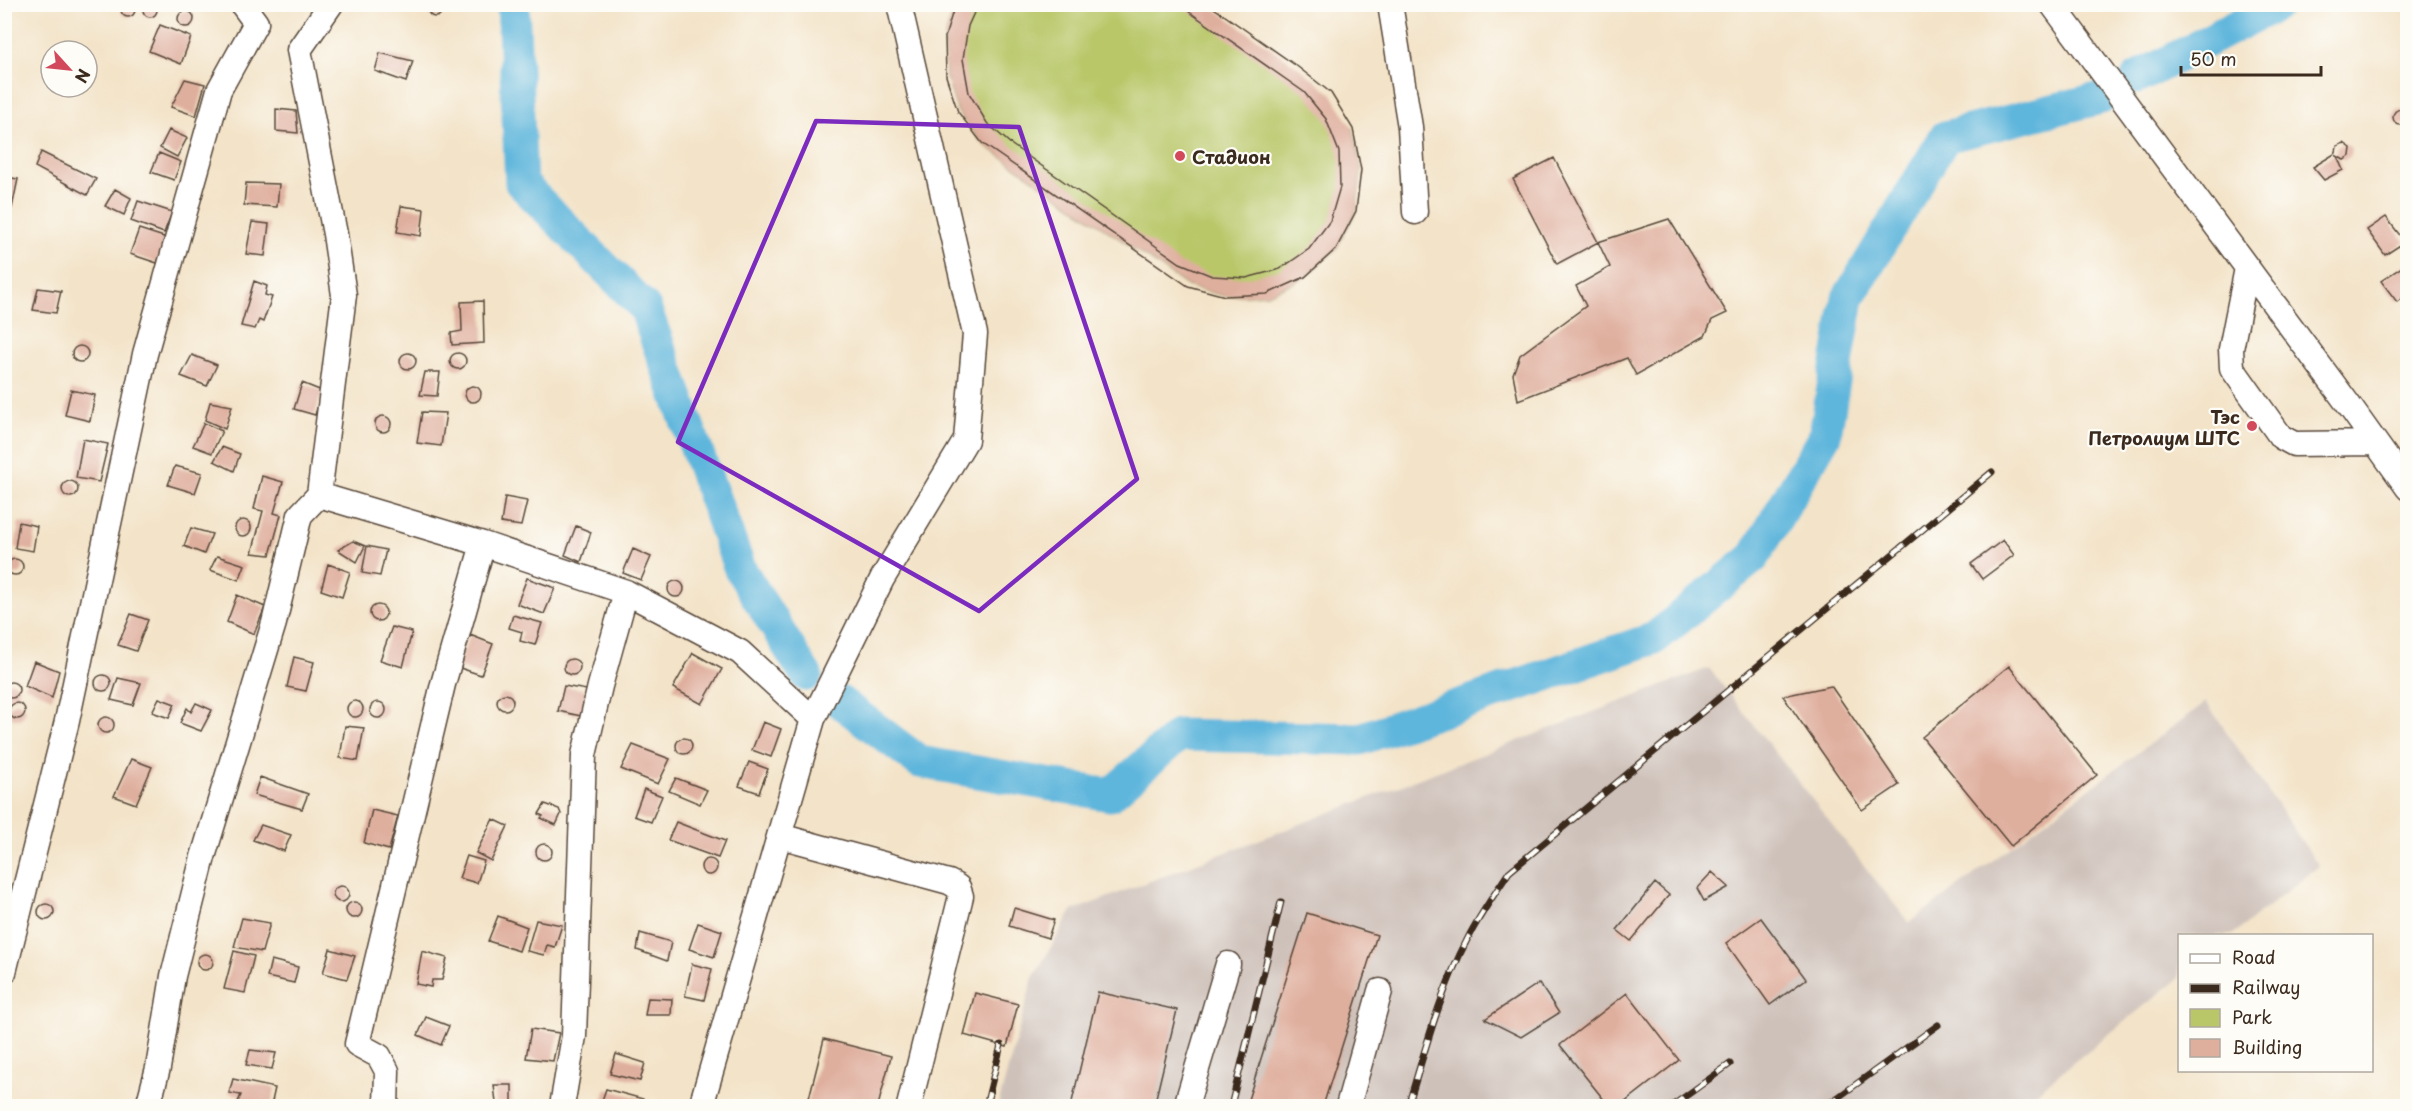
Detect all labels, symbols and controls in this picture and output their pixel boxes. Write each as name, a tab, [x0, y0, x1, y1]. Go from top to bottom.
north arrow	[39, 39, 99, 99]
scale bar	[2181, 39, 2320, 77]
text: 50 m	[2190, 45, 2237, 72]
text: N	[70, 65, 97, 87]
place label: Стадион	[1192, 143, 1271, 170]
marker: Стадион	[1173, 149, 1187, 163]
place label: Тэс Петролиум ШТС	[2088, 403, 2240, 451]
marker: Тэс Петролиум ШТС	[2245, 419, 2259, 433]
legend	[2178, 934, 2373, 1072]
text: Road	[2232, 943, 2276, 970]
text: Railway	[2232, 973, 2300, 1000]
text: Park	[2232, 1003, 2272, 1030]
text: Building	[2232, 1033, 2302, 1060]

